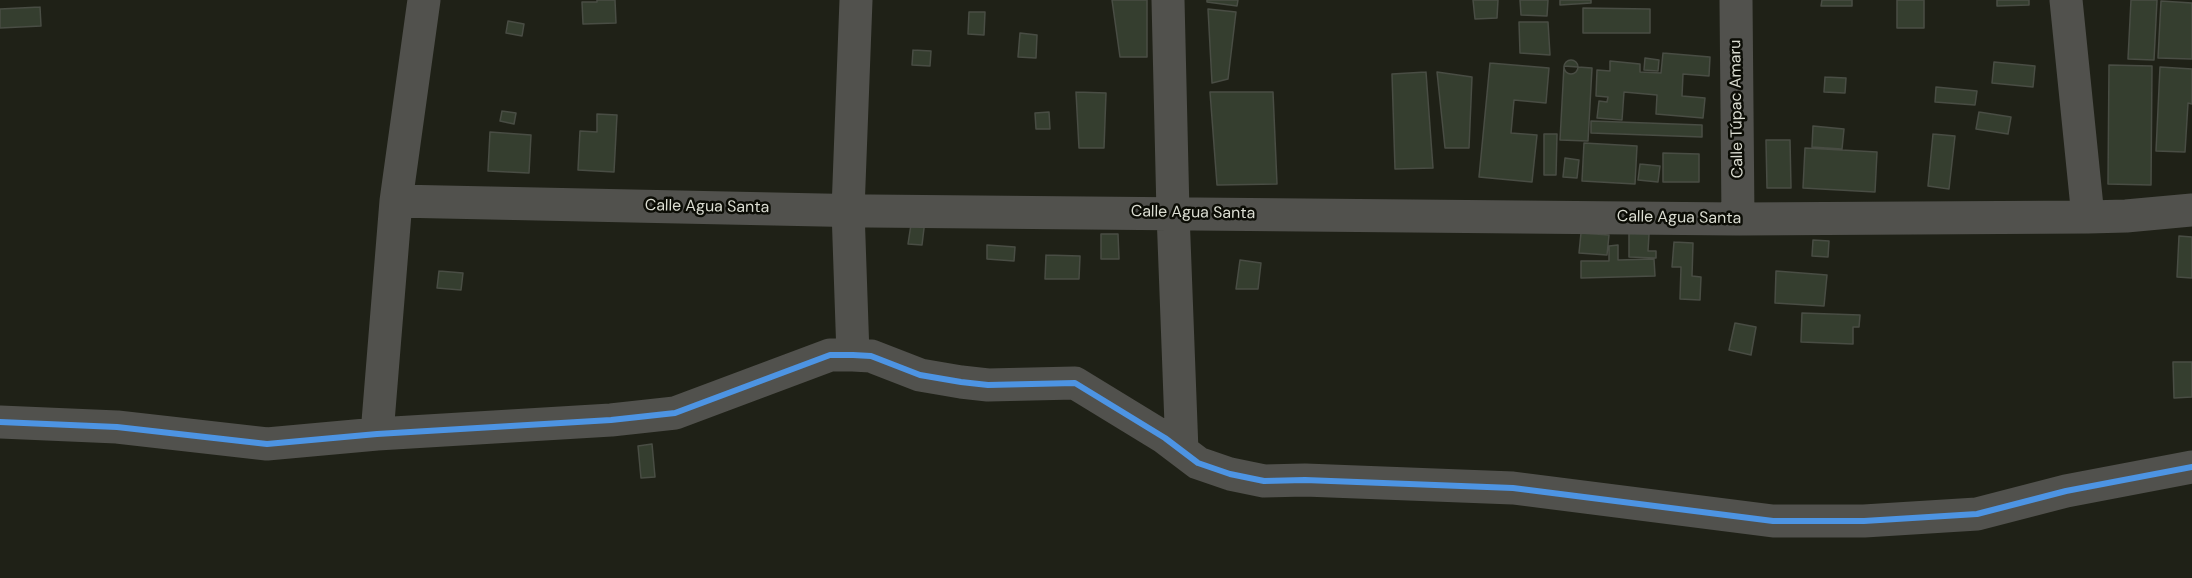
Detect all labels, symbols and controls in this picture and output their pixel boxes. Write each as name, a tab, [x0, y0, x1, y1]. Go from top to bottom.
street label: Calle Túpac Amaru	[1726, 39, 1748, 179]
street label: Calle Agua Santa	[645, 196, 769, 218]
street label: Calle Agua Santa	[1131, 202, 1255, 224]
street label: Calle Agua Santa	[1617, 207, 1741, 229]

